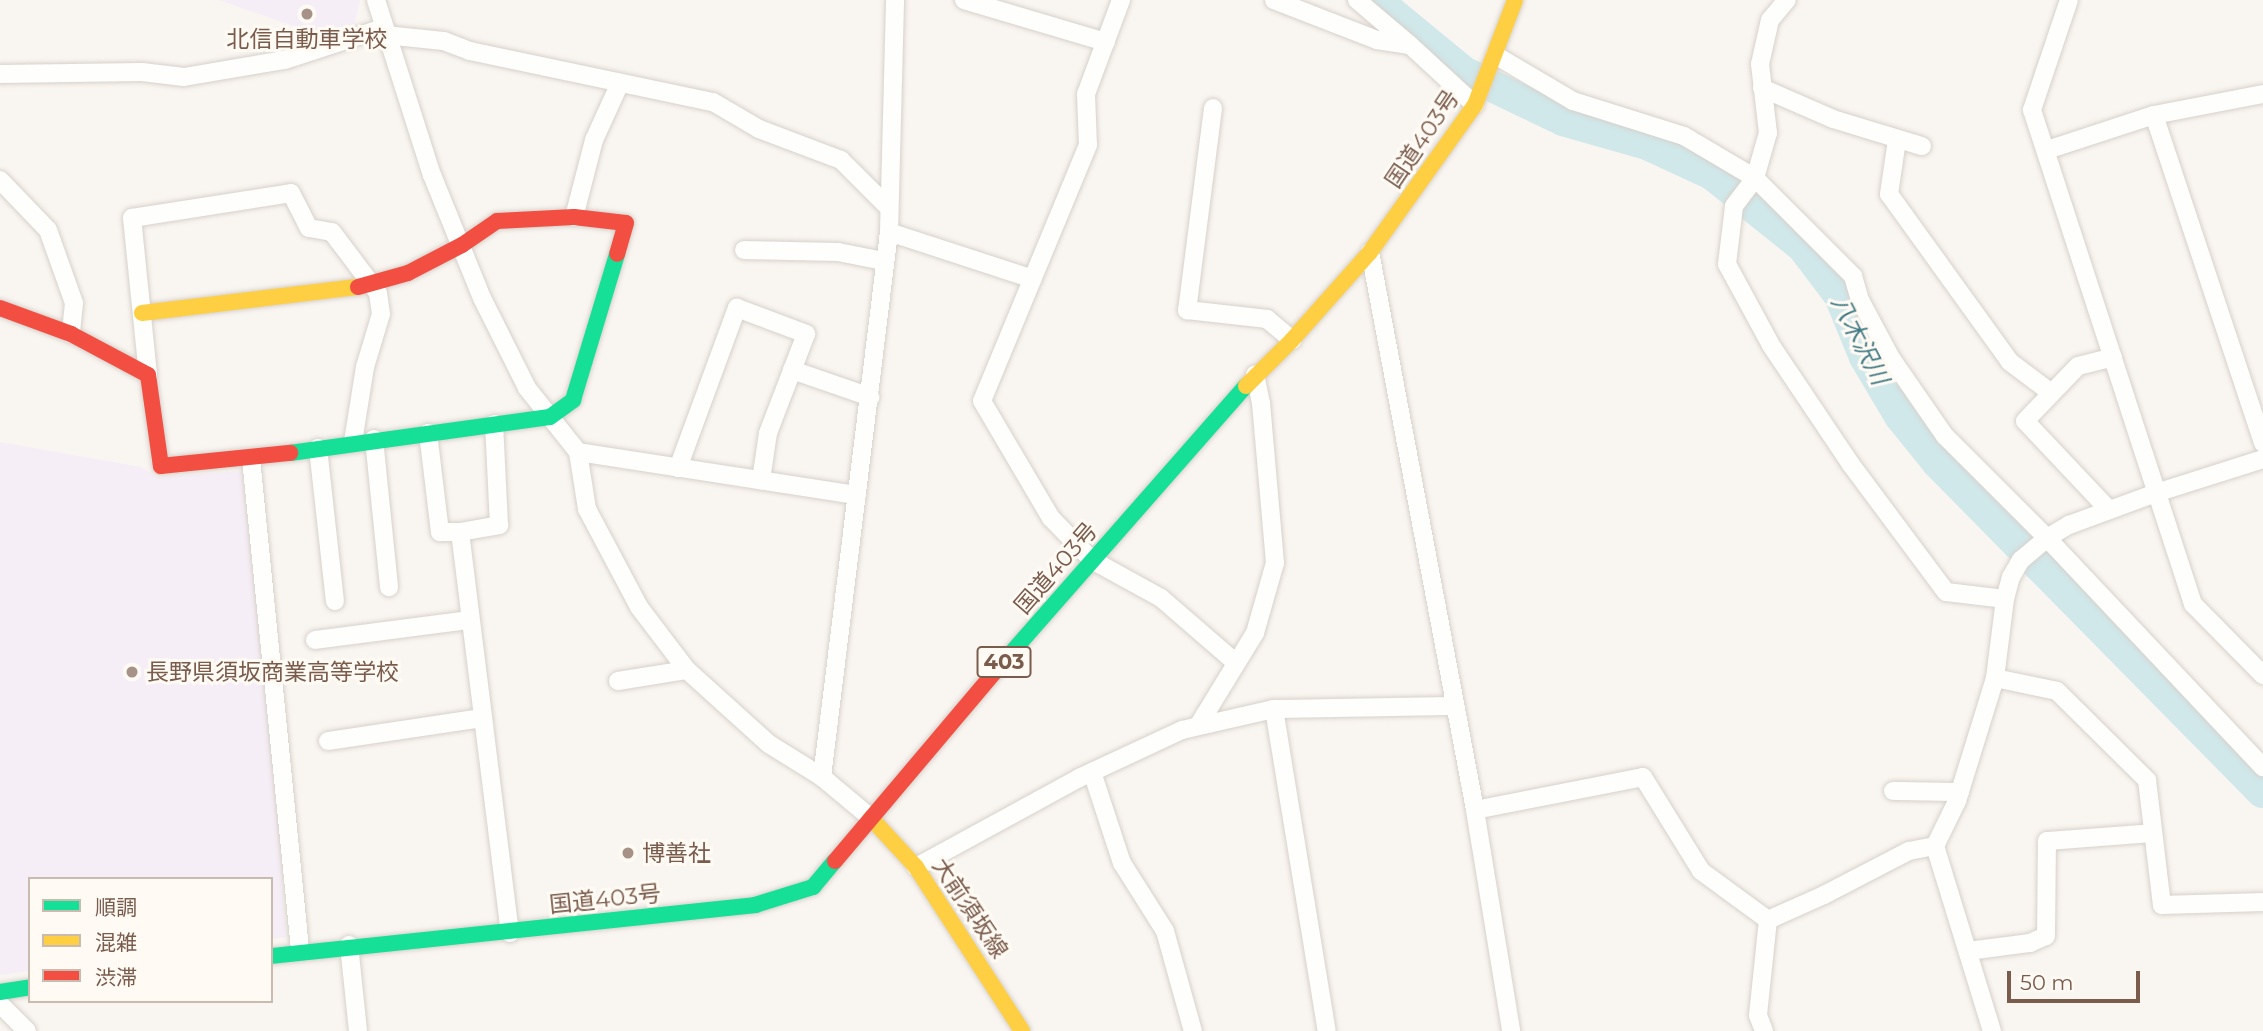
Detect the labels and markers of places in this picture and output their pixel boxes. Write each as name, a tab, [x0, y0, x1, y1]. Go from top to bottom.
marker: 北信自動車学校	[299, 6, 315, 22]
place label: 北信自動車学校	[227, 25, 387, 53]
place label: 長野県須坂商業高等学校	[146, 658, 399, 686]
marker: 長野県須坂商業高等学校	[124, 664, 140, 680]
place label: 博善社	[642, 839, 711, 867]
marker: 博善社	[620, 845, 636, 861]

